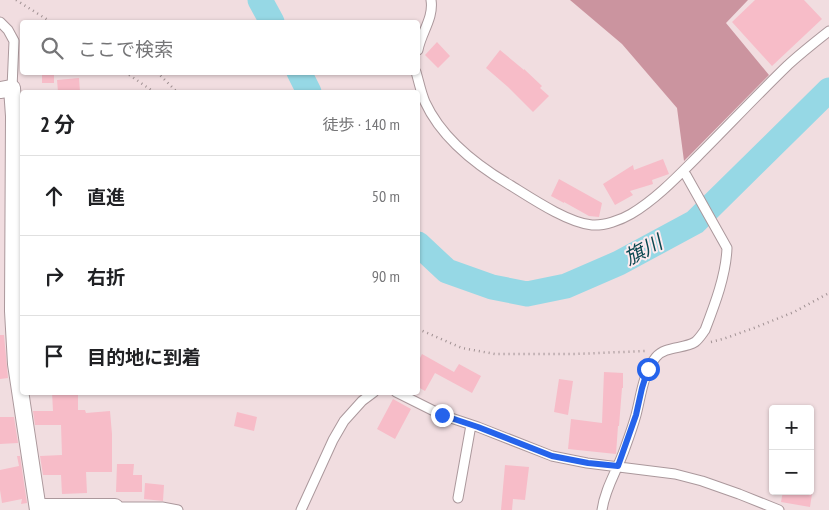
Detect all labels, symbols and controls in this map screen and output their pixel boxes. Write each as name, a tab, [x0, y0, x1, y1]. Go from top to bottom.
search box	[20, 20, 420, 75]
icon: search	[38, 34, 66, 62]
text: ここで検索	[78, 37, 173, 61]
text: 2 分	[40, 111, 75, 138]
text: 徒歩 · 140 m	[322, 114, 400, 134]
icon: ahead	[40, 182, 68, 210]
text: 直進	[87, 185, 125, 209]
text: 50 m	[372, 186, 400, 206]
water label: 旗川	[619, 228, 669, 271]
icon: right	[40, 262, 68, 290]
text: 右折	[87, 265, 125, 289]
text: 90 m	[372, 266, 400, 286]
icon: arrive	[40, 342, 68, 370]
text: 目的地に到着	[87, 345, 201, 369]
route start	[637, 358, 660, 381]
route end	[431, 404, 454, 427]
map controls	[769, 405, 814, 495]
button: +	[769, 405, 814, 450]
button: −	[769, 450, 814, 495]

